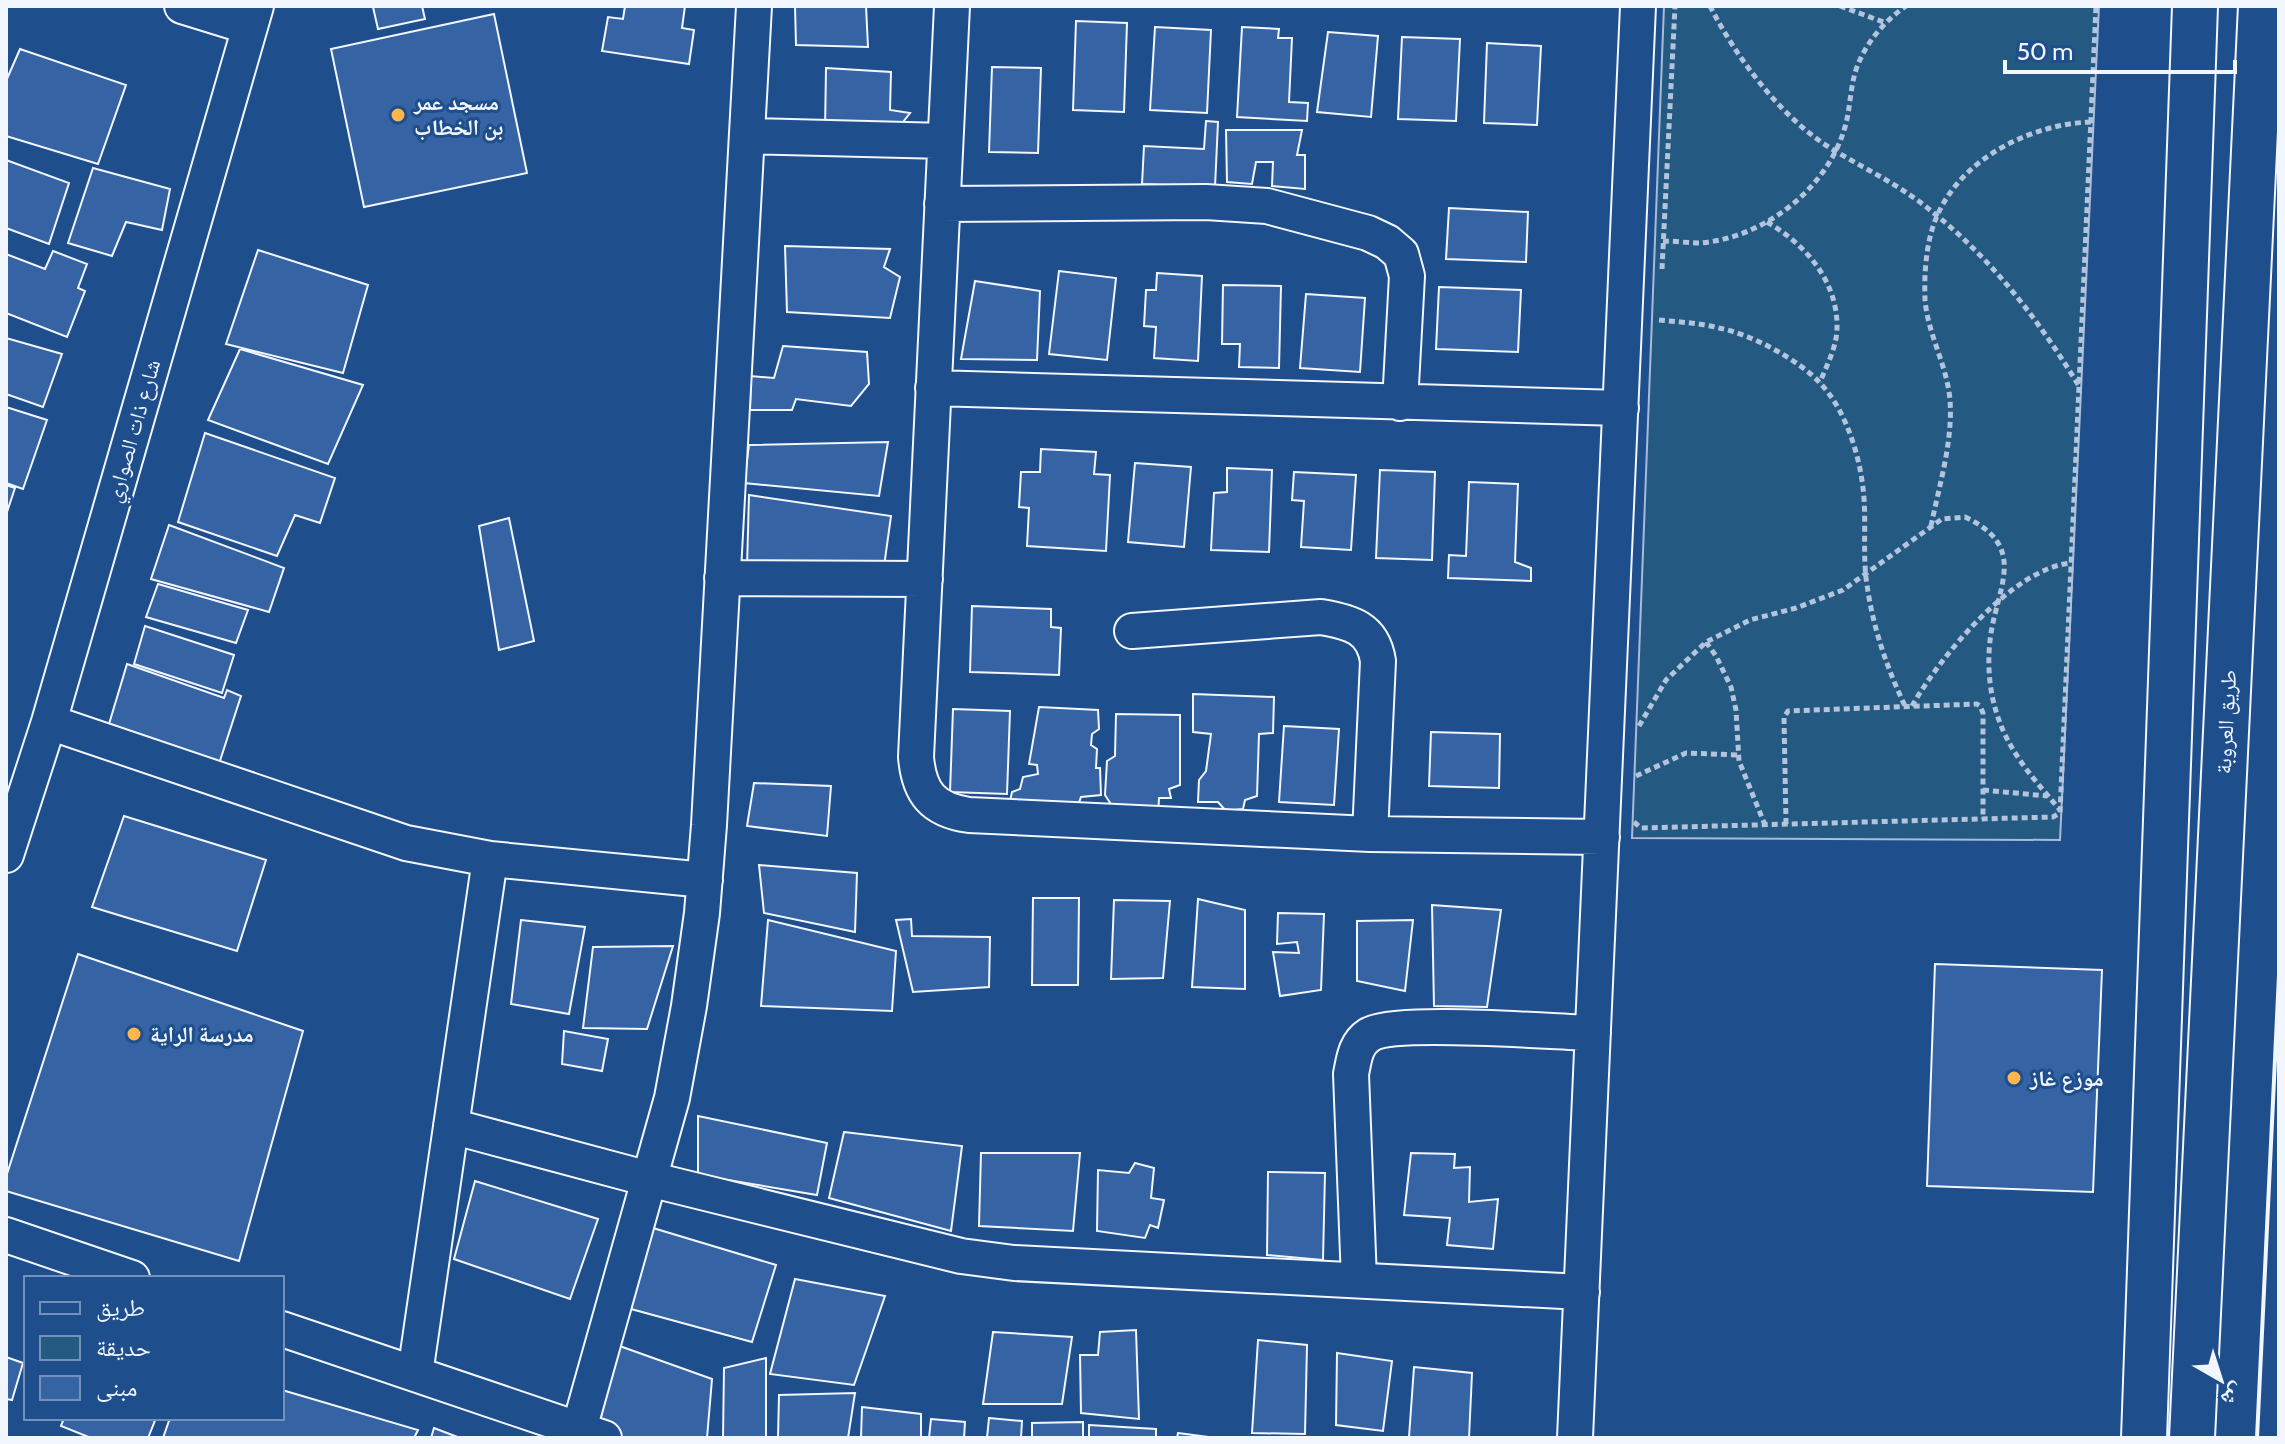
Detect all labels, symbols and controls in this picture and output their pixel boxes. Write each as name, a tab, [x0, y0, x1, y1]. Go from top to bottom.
scale bar	[2005, 24, 2235, 74]
text: 50 m	[2017, 37, 2073, 66]
place label: مسجد عمر بن الخطاب	[413, 89, 503, 141]
marker: مسجد عمر بن الخطاب	[389, 106, 407, 124]
street label: شارع ذات الصواري	[100, 356, 170, 507]
street label: طريق العروبة	[2210, 669, 2242, 775]
place label: مدرسة الراية	[150, 1021, 254, 1048]
marker: مدرسة الراية	[125, 1025, 143, 1043]
place label: موزع غاز	[2029, 1065, 2104, 1093]
marker: موزع غاز	[2005, 1069, 2023, 1087]
legend	[24, 1276, 284, 1420]
text: طريق	[96, 1293, 145, 1322]
text: حديقة	[96, 1333, 151, 1362]
north arrow	[2181, 1340, 2261, 1420]
text: مبنى	[96, 1373, 137, 1402]
text: ش	[2216, 1377, 2251, 1413]

